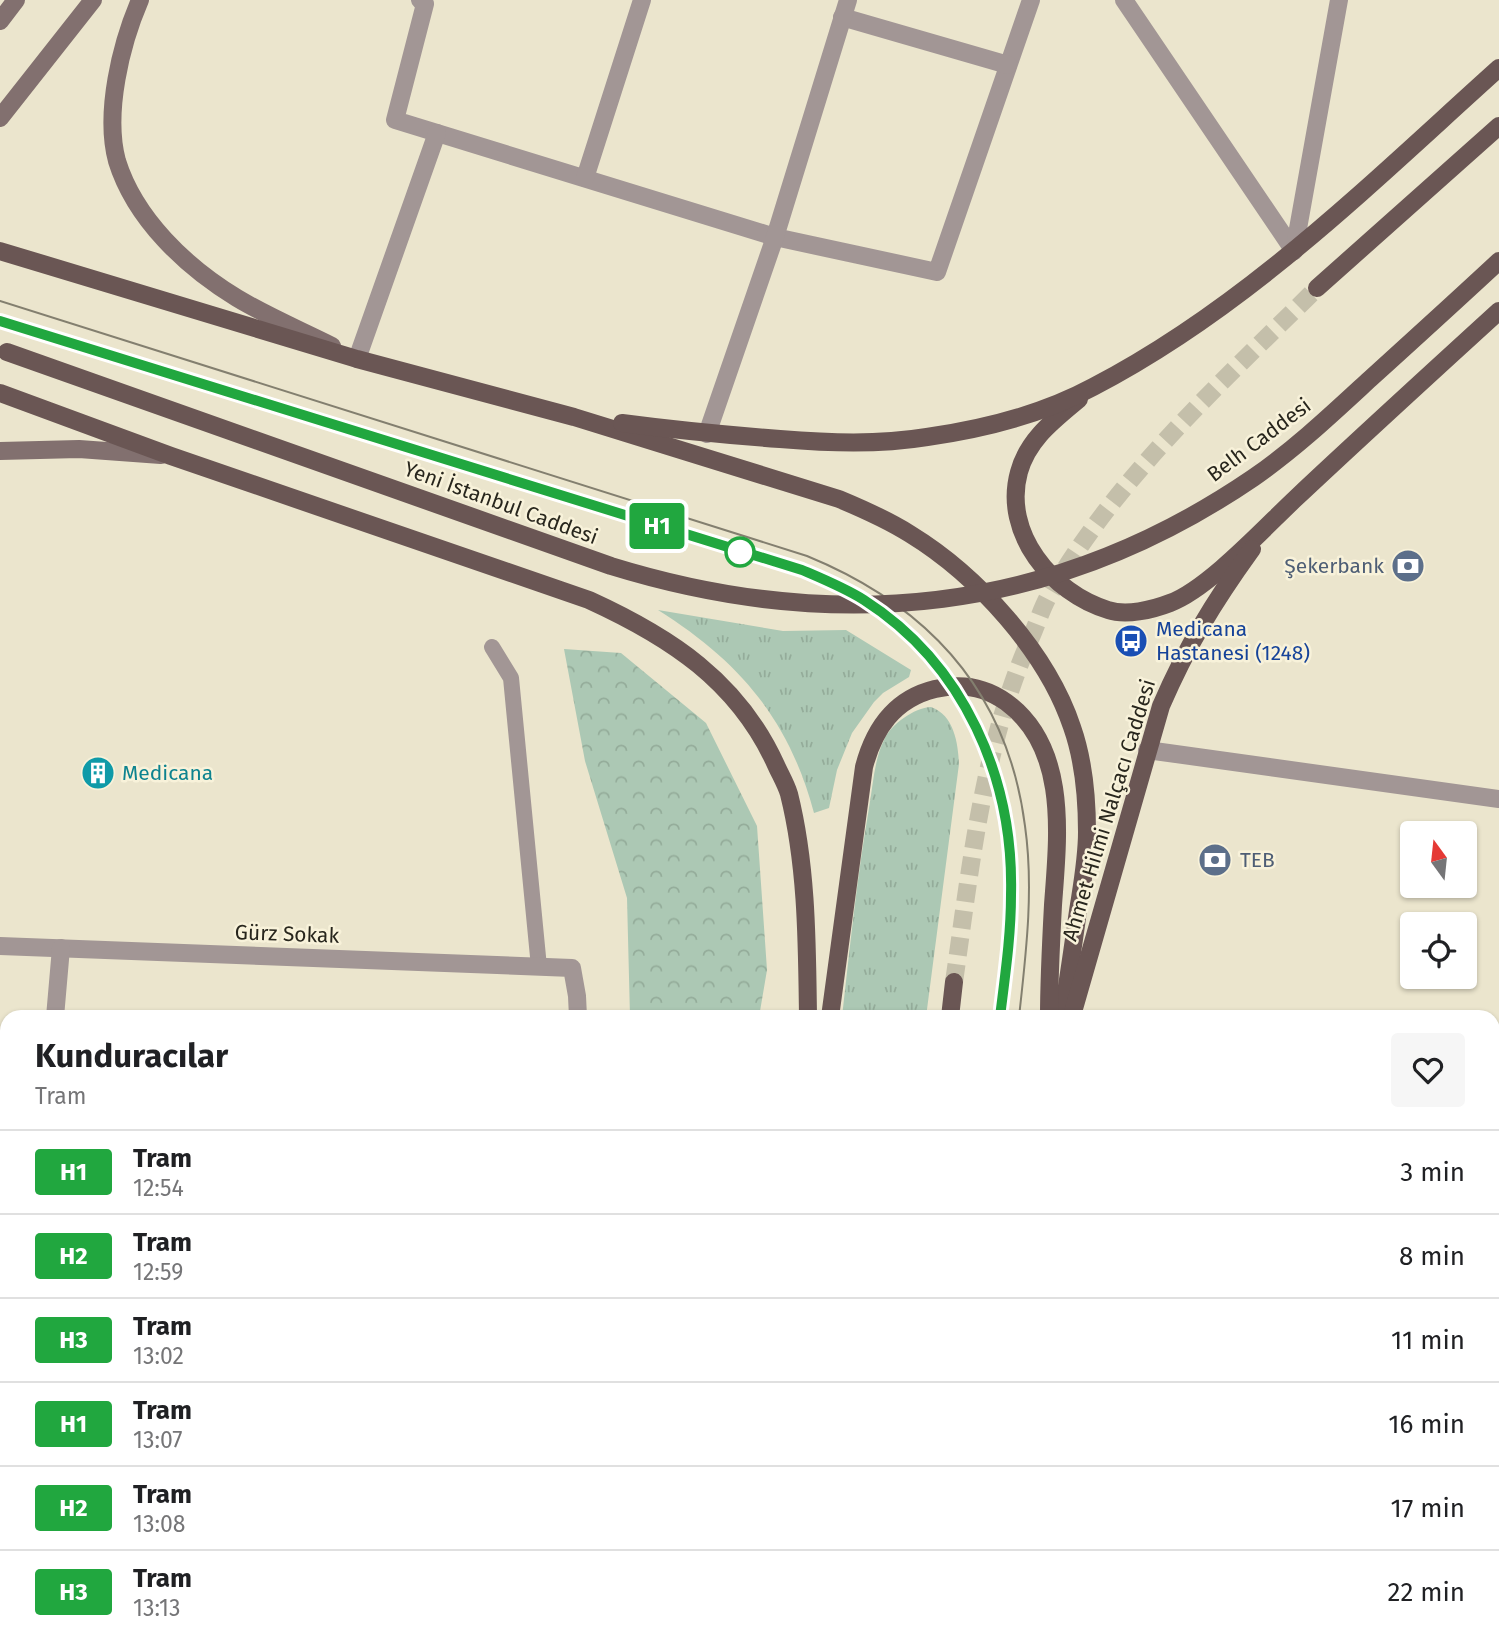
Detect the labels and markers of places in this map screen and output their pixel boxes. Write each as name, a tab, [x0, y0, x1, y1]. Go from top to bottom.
unlabelled marker	[725, 537, 755, 567]
bank icon: Şekerbank	[1389, 547, 1427, 585]
place label: Şekerbank	[1284, 553, 1384, 579]
place label: Medicana Hastanesi (1248)	[1156, 616, 1310, 666]
bus stop icon: Medicana Hastanesi (1248)	[1112, 622, 1150, 660]
building icon: Medicana	[79, 754, 117, 792]
place label: Medicana	[122, 760, 213, 786]
bank icon: TEB	[1196, 841, 1234, 879]
place label: TEB	[1240, 847, 1275, 873]

